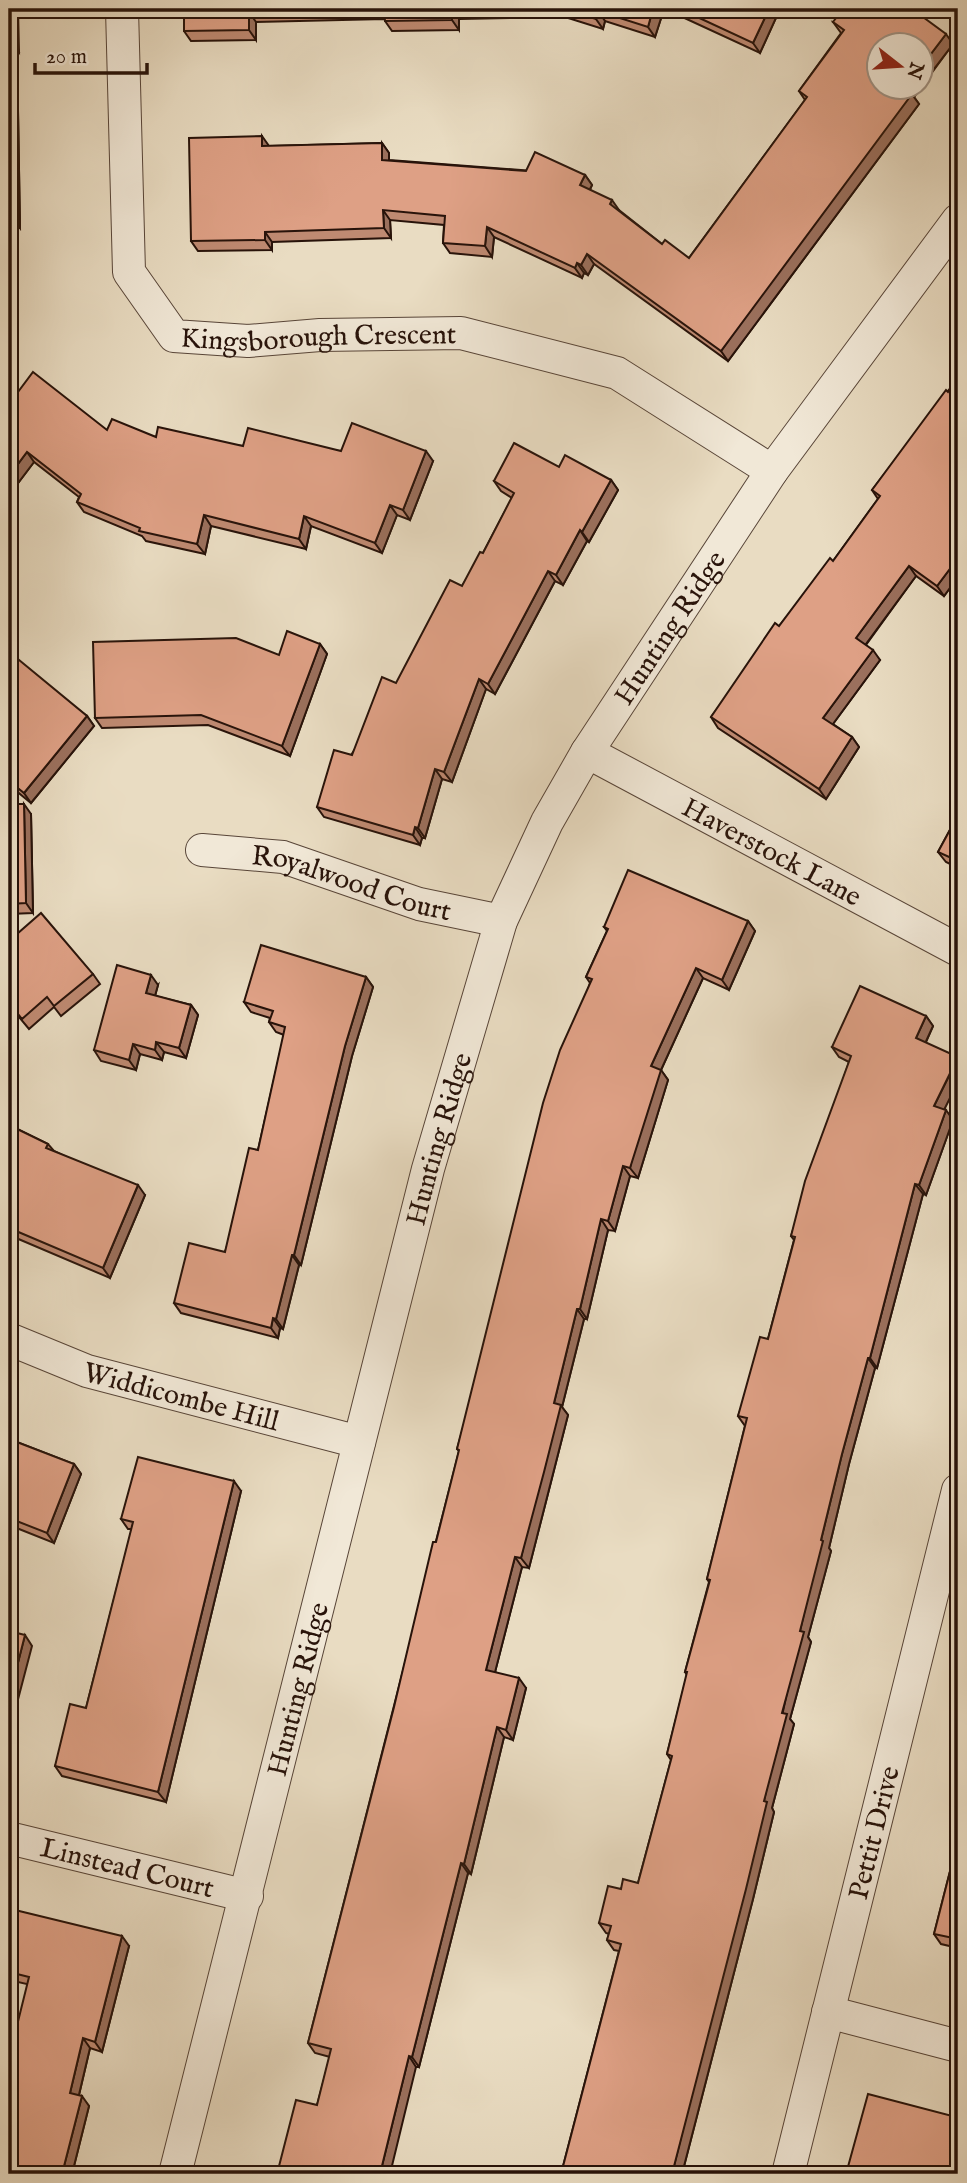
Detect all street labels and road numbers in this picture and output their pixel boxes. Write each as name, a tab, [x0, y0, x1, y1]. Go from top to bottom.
street label: Kingsborough Crescent	[179, 318, 457, 361]
street label: Hunting Ridge	[608, 545, 735, 713]
street label: Haverstock Lane	[675, 791, 867, 915]
street label: Royalwood Court	[250, 839, 454, 930]
street label: Hunting Ridge	[399, 1049, 481, 1229]
street label: Widdicombe Hill	[79, 1356, 283, 1440]
street label: Hunting Ridge	[261, 1599, 338, 1780]
street label: Pettit Drive	[842, 1762, 909, 1903]
street label: Linstead Court	[37, 1831, 218, 1907]

